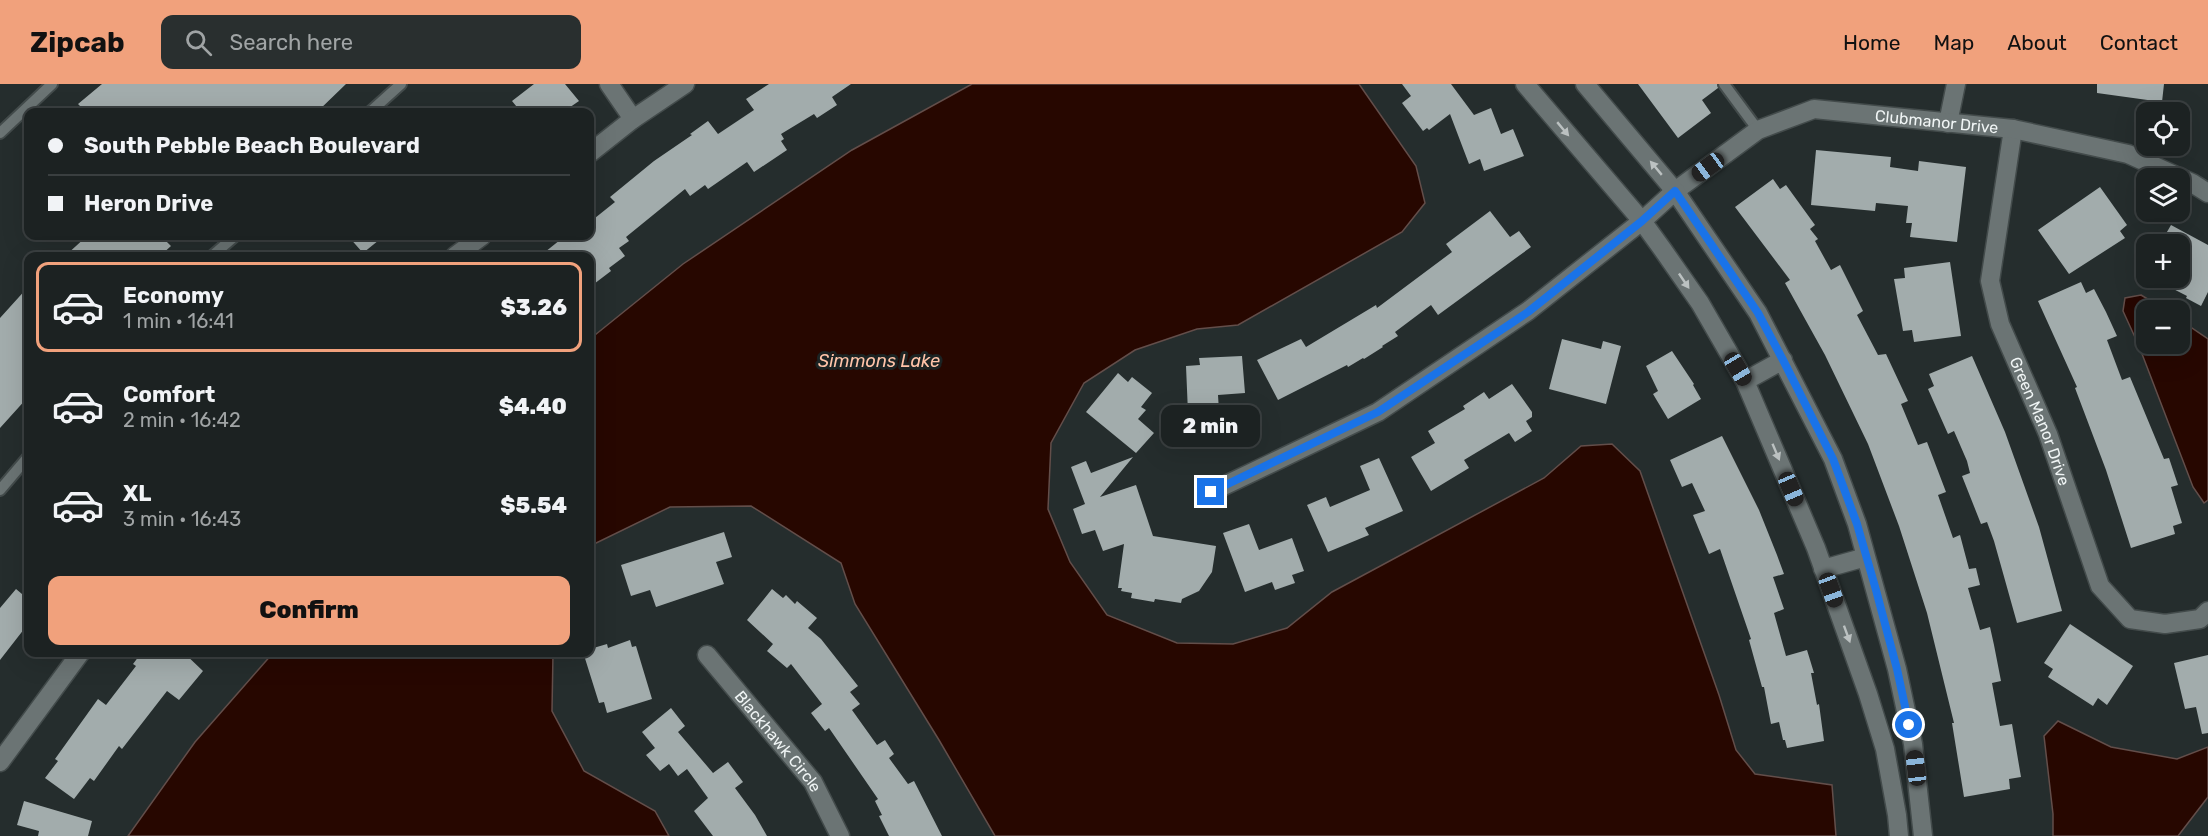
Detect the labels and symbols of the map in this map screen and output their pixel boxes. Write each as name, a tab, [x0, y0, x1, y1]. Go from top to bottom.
street label: Clubmanor Drive	[1874, 106, 1999, 137]
one-way arrow	[1556, 121, 1569, 136]
car	[1688, 149, 1728, 185]
one-way arrow	[1650, 161, 1663, 176]
one-way arrow	[1678, 273, 1689, 289]
car	[1721, 349, 1755, 389]
water label: Simmons Lake	[818, 350, 940, 372]
street label: Green Manor Drive	[2006, 354, 2074, 488]
callout: 2 min	[1162, 405, 1260, 447]
one-way arrow	[1771, 444, 1781, 462]
car	[1776, 469, 1806, 509]
route end	[1197, 478, 1224, 505]
car	[1816, 570, 1846, 610]
one-way arrow	[1842, 625, 1852, 643]
street label: Blackhawk Circle	[731, 686, 826, 795]
route start	[1895, 711, 1922, 738]
car	[1905, 749, 1927, 787]

